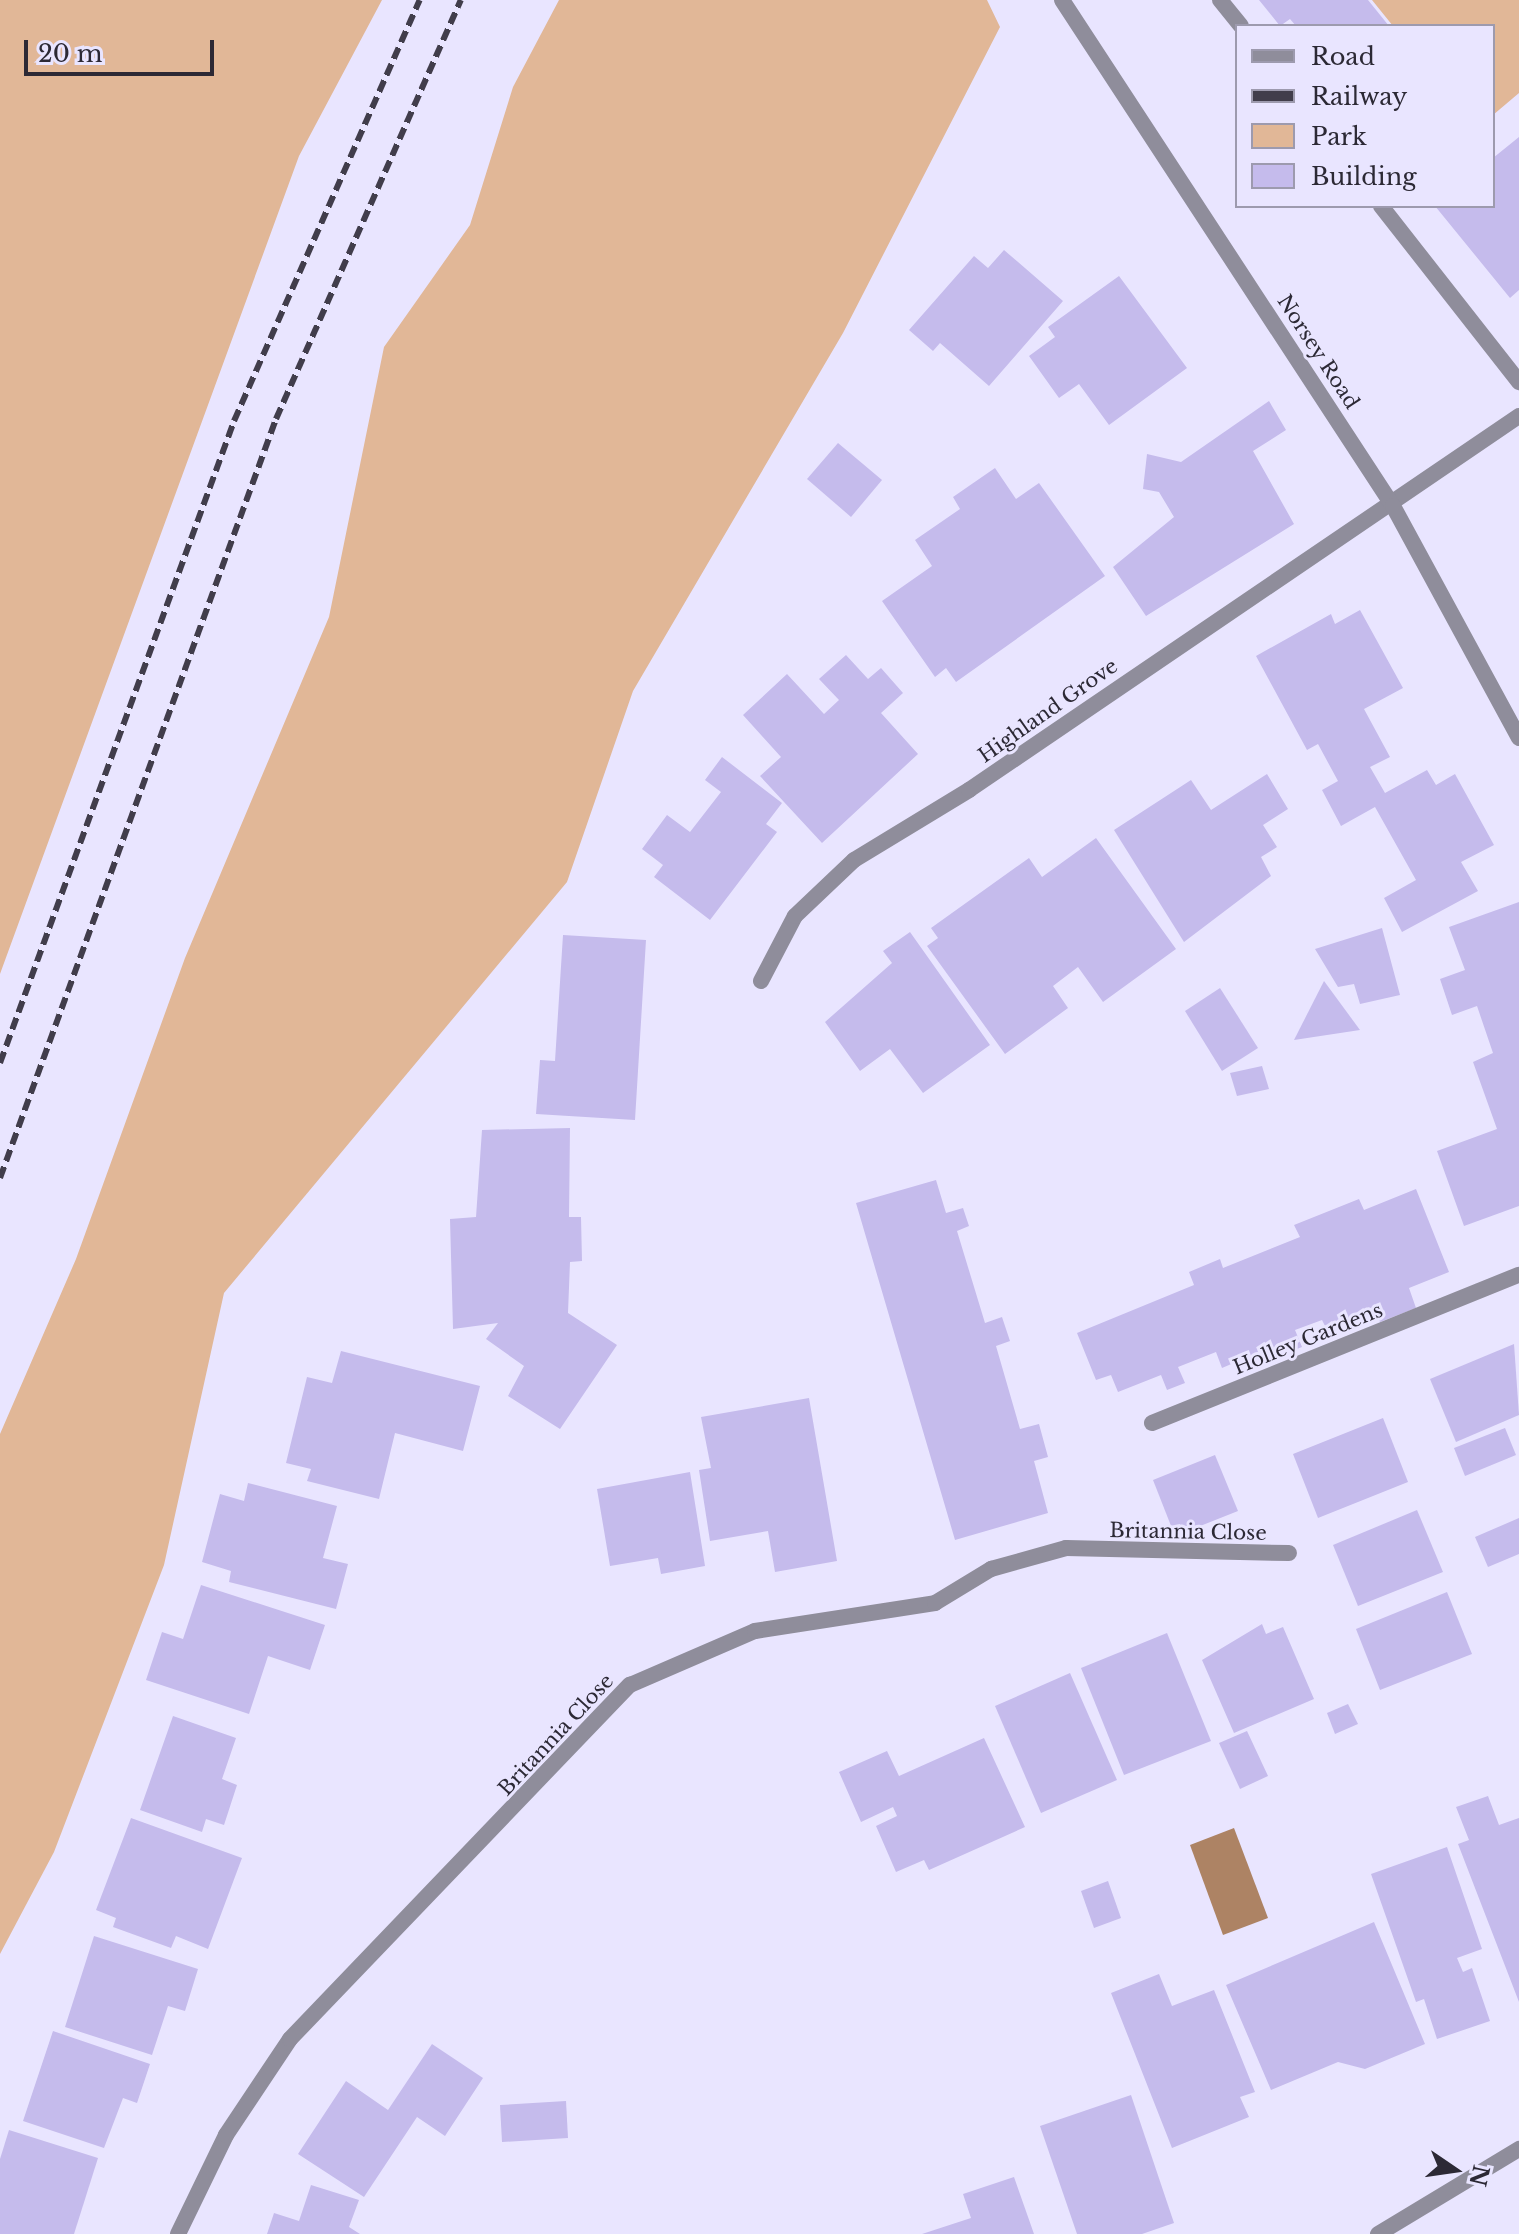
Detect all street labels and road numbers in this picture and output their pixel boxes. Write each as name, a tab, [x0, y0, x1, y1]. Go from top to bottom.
street label: Norsey Road	[1272, 290, 1364, 414]
street label: Highland Grove	[974, 654, 1122, 768]
street label: Holley Gardens	[1230, 1298, 1386, 1380]
street label: Britannia Close	[1109, 1519, 1267, 1545]
street label: Britannia Close	[493, 1669, 619, 1801]

